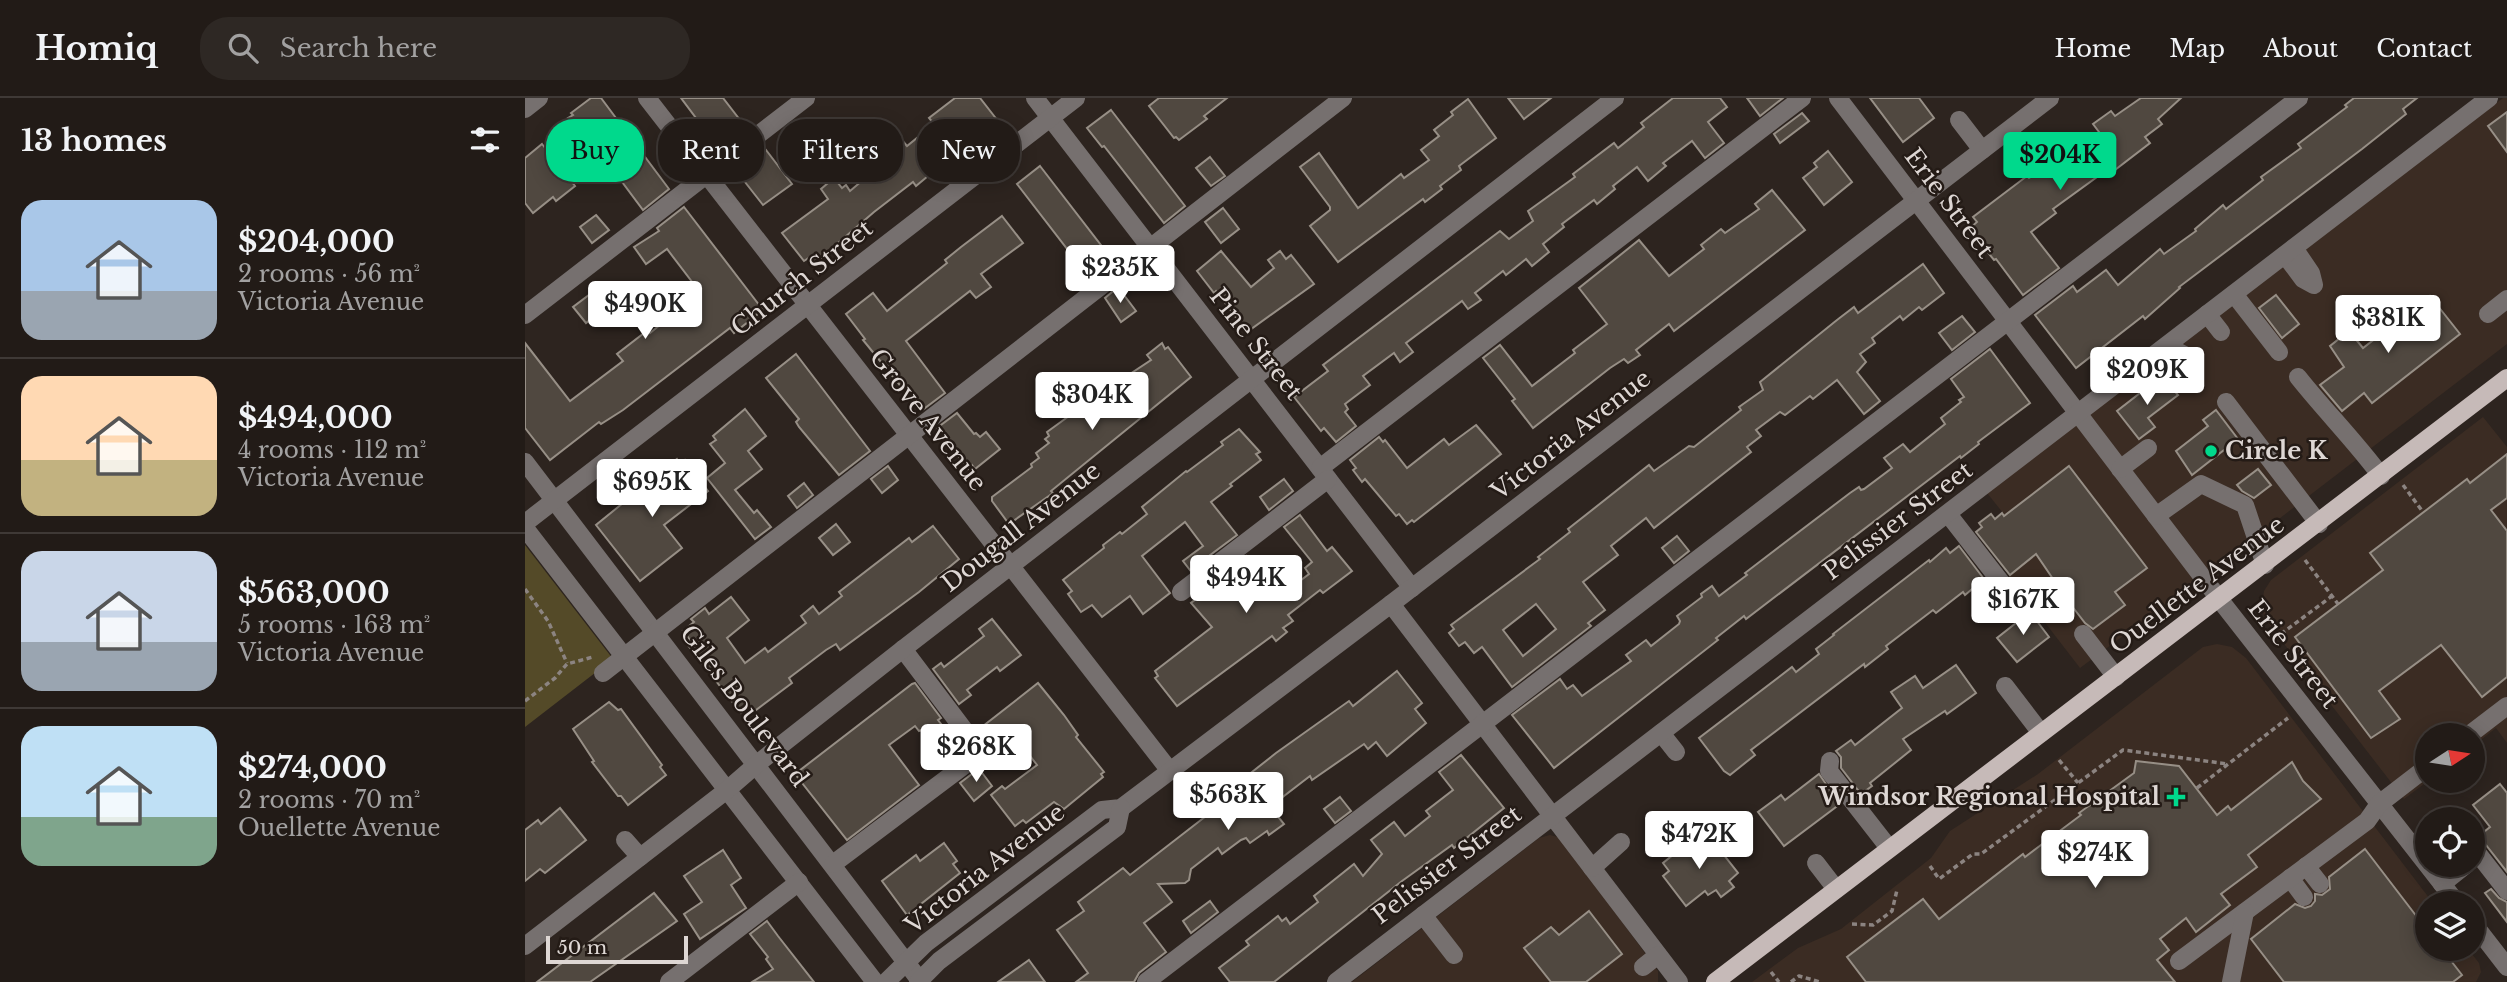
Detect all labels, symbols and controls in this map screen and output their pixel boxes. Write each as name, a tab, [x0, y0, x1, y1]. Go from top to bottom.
search box	[200, 17, 690, 80]
text: Homiq	[35, 28, 158, 69]
icon: search	[224, 29, 262, 67]
text: Search here	[280, 32, 437, 64]
text: Home	[2055, 34, 2131, 63]
text: Map	[2169, 34, 2225, 63]
text: About	[2263, 34, 2338, 63]
text: Contact	[2376, 34, 2472, 63]
chip: Buy	[546, 119, 644, 182]
chip: Rent	[658, 119, 764, 182]
chip: Filters	[778, 119, 903, 182]
chip: New	[917, 119, 1020, 182]
icon: filters	[466, 121, 504, 159]
text: 13 homes	[21, 122, 167, 159]
pin: $204K	[2011, 132, 2109, 192]
text: $204K	[2019, 141, 2101, 169]
street label: Erie Street	[1899, 142, 2000, 263]
street label: Church Street	[725, 213, 878, 342]
text: $204,000	[238, 223, 395, 260]
icon: home	[77, 228, 161, 312]
pin: $235K	[1071, 246, 1169, 305]
text: $235K	[1081, 254, 1159, 282]
text: 2 rooms · 56 m²	[238, 260, 420, 288]
pin: $490K	[596, 282, 694, 341]
street label: Pine Street	[1204, 282, 1309, 405]
text: Victoria Avenue	[238, 288, 424, 316]
text: $490K	[604, 290, 686, 318]
pin: $381K	[2339, 296, 2437, 355]
text: $381K	[2351, 304, 2425, 332]
street label: Grove Avenue	[864, 343, 993, 497]
pin: $209K	[2098, 348, 2196, 407]
text: $209K	[2106, 356, 2188, 384]
street label: Victoria Avenue	[1484, 363, 1656, 506]
pin: $304K	[1043, 372, 1141, 432]
text: $304K	[1051, 381, 1133, 409]
text: $494,000	[238, 399, 393, 436]
icon: home	[77, 404, 161, 488]
text: 4 rooms · 112 m²	[238, 436, 426, 464]
place label: Circle K	[2225, 436, 2329, 465]
marker: Circle K	[2203, 443, 2219, 459]
street label: Pelissier Street	[1817, 455, 1978, 586]
street label: Dougall Avenue	[935, 456, 1106, 598]
pin: $695K	[603, 460, 701, 519]
text: Victoria Avenue	[238, 464, 424, 492]
text: $695K	[613, 468, 691, 496]
street label: Ouellette Avenue	[2104, 509, 2290, 660]
pin: $494K	[1197, 556, 1295, 615]
text: $494K	[1206, 564, 1286, 592]
text: $563,000	[238, 574, 390, 611]
pin: $167K	[1974, 578, 2072, 637]
icon: home	[77, 579, 161, 663]
text: $167K	[1987, 586, 2059, 614]
street label: Erie Street	[2242, 594, 2345, 714]
text: 5 rooms · 163 m²	[238, 611, 430, 639]
street label: Giles Boulevard	[674, 619, 815, 792]
text: Victoria Avenue	[238, 639, 424, 667]
north arrow	[2415, 723, 2485, 793]
map controls	[2415, 723, 2485, 961]
pin: $268K	[927, 724, 1025, 784]
text: $268K	[937, 733, 1015, 761]
text: $274,000	[238, 749, 387, 786]
icon: home	[77, 754, 161, 838]
pin: $563K	[1179, 772, 1277, 832]
text: $563K	[1189, 781, 1267, 809]
place label: Windsor Regional Hospital	[1817, 782, 2160, 811]
text: 2 rooms · 70 m²	[238, 786, 420, 814]
marker: Windsor Regional Hospital	[2166, 787, 2186, 807]
street label: Victoria Avenue	[898, 797, 1070, 940]
street label: Pelissier Street	[1366, 799, 1527, 930]
button: locate	[2415, 807, 2485, 877]
pin: $472K	[1650, 812, 1748, 871]
text: Ouellette Avenue	[238, 814, 440, 842]
text: $472K	[1661, 820, 1737, 848]
pin: $274K	[2046, 830, 2144, 890]
text: $274K	[2057, 839, 2133, 867]
button: layers	[2415, 891, 2485, 961]
scale bar	[546, 933, 688, 965]
text: 50 m	[557, 936, 607, 959]

